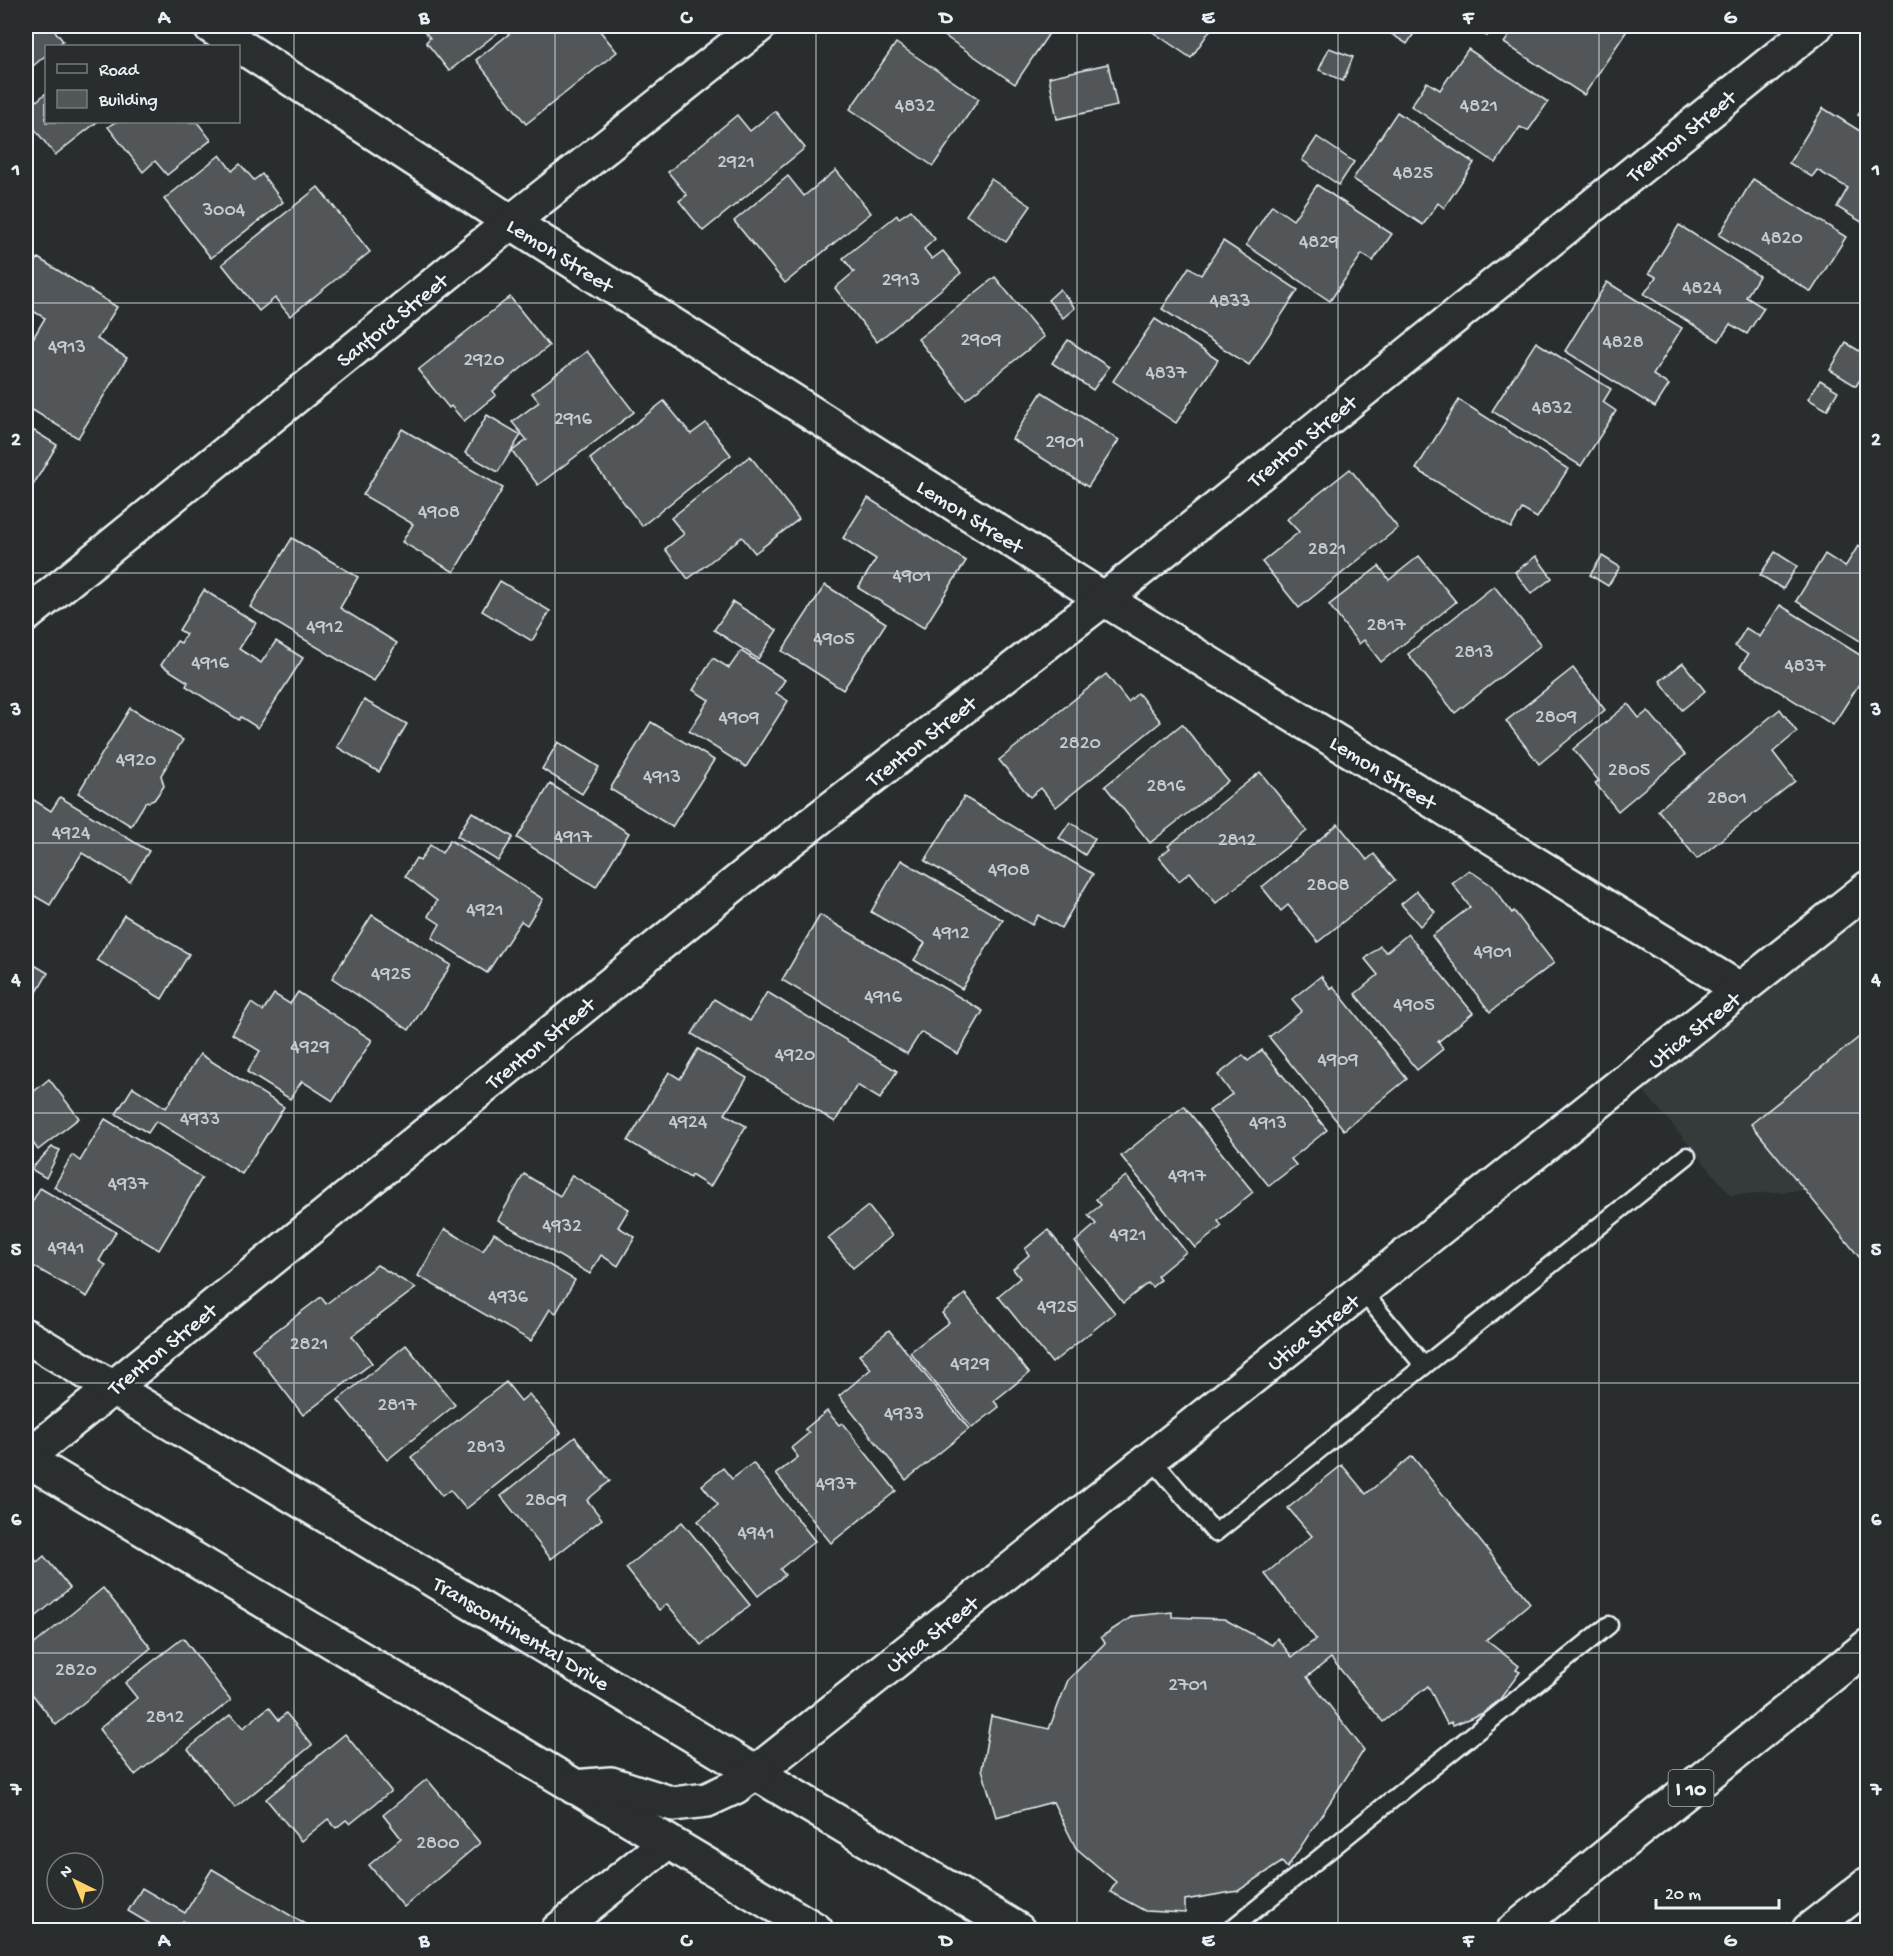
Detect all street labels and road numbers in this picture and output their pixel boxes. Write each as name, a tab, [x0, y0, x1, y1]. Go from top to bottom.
street label: Trenton Street	[1621, 85, 1744, 191]
street label: Lemon Street	[501, 214, 619, 301]
street label: Sanford Street	[333, 268, 456, 375]
street label: Trenton Street	[1242, 390, 1365, 496]
street label: Lemon Street	[911, 475, 1029, 562]
street label: Trenton Street	[861, 691, 984, 796]
street label: Lemon Street	[1324, 731, 1442, 818]
street label: Utica Street	[1644, 987, 1748, 1076]
street label: Trenton Street	[480, 992, 603, 1098]
street label: Utica Street	[1263, 1289, 1367, 1378]
street label: Trenton Street	[102, 1298, 225, 1404]
street label: Transcontinental Drive	[425, 1571, 614, 1699]
street label: Utica Street	[882, 1591, 986, 1680]
road number: I 10	[1668, 1770, 1714, 1806]

